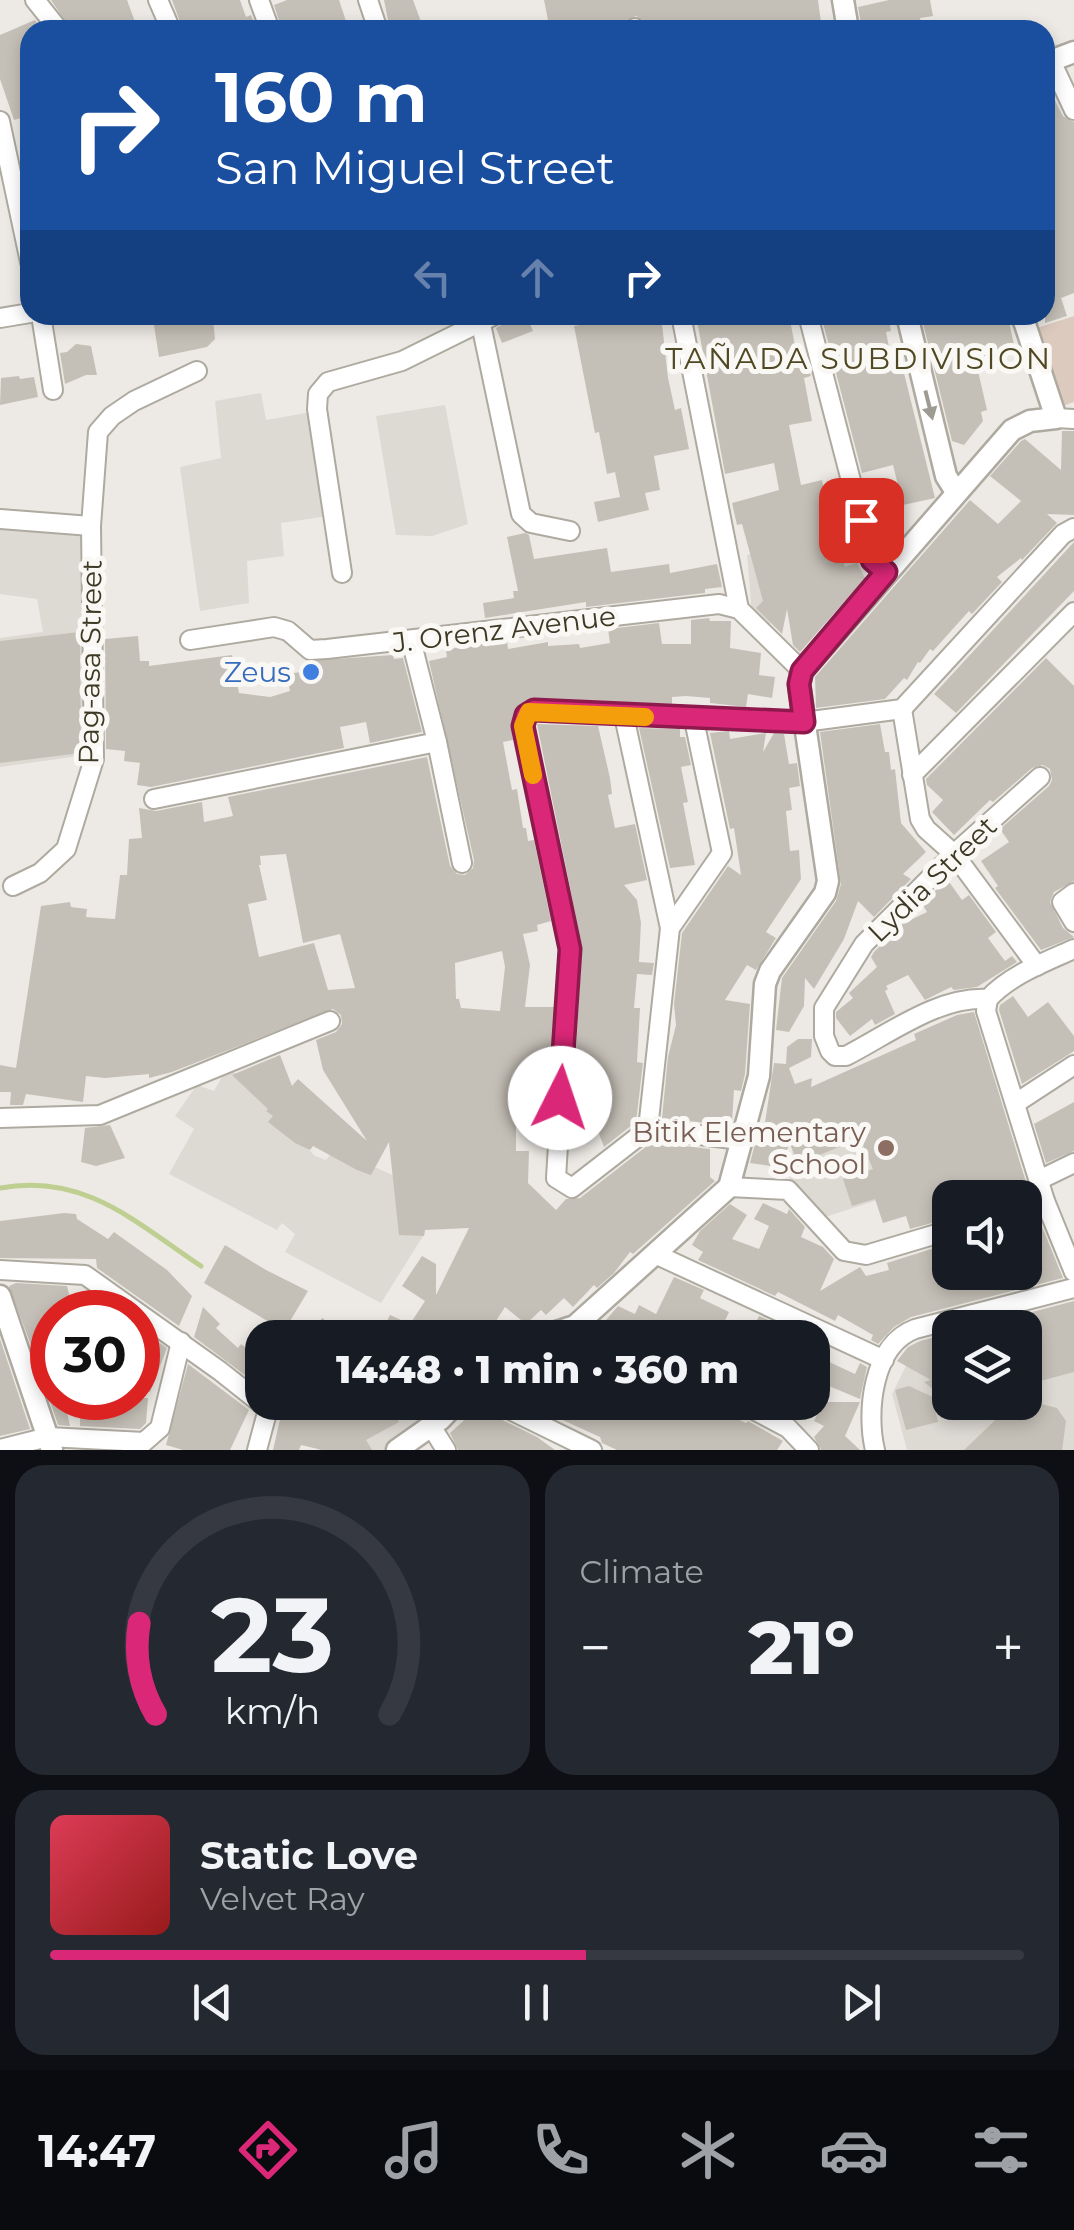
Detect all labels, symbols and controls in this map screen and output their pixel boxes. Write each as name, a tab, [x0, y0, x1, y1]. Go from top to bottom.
text: 160 m	[215, 54, 428, 140]
icon: right	[50, 60, 180, 190]
text: San Miguel Street	[215, 140, 615, 195]
icon: left	[405, 250, 460, 305]
icon: ahead	[510, 250, 565, 305]
icon: right	[615, 250, 670, 305]
district label: TAÑADA SUBDIVISION	[665, 340, 1053, 377]
one-way arrow	[922, 390, 937, 421]
pin	[819, 478, 904, 563]
icon: arrive	[834, 493, 889, 548]
street label: Pag-asa Street	[71, 559, 109, 765]
street label: J. Orenz Avenue	[389, 598, 618, 660]
place label: Zeus	[224, 655, 291, 689]
marker: Zeus	[300, 661, 322, 683]
street label: Lydia Street	[860, 809, 1004, 949]
position arrow	[508, 1046, 612, 1150]
place label: Bitik Elementary School	[632, 1115, 867, 1181]
marker: Bitik Elementary School	[875, 1137, 897, 1159]
map controls	[932, 1180, 1042, 1420]
button: sound	[932, 1180, 1042, 1290]
speed limit sign: 30	[30, 1290, 160, 1420]
button: layers	[932, 1310, 1042, 1420]
text: 14:48 · 1 min · 360 m	[336, 1346, 739, 1393]
text: Climate	[580, 1552, 704, 1591]
text: 23	[211, 1571, 334, 1698]
text: 21°	[748, 1601, 855, 1693]
text: −	[580, 1614, 611, 1681]
text: +	[992, 1614, 1024, 1681]
text: km/h	[225, 1689, 320, 1733]
text: Static Love	[200, 1832, 418, 1879]
text: Velvet Ray	[200, 1879, 365, 1918]
icon: previous	[185, 1975, 240, 2030]
icon: pause	[509, 1975, 564, 2030]
icon: next	[834, 1975, 889, 2030]
icon: directions	[233, 2115, 303, 2185]
icon: music	[379, 2115, 449, 2185]
icon: phone	[526, 2115, 596, 2185]
icon: climate	[673, 2115, 743, 2185]
icon: car	[819, 2115, 889, 2185]
icon: filters	[966, 2115, 1036, 2185]
text: 14:47	[38, 2123, 156, 2178]

